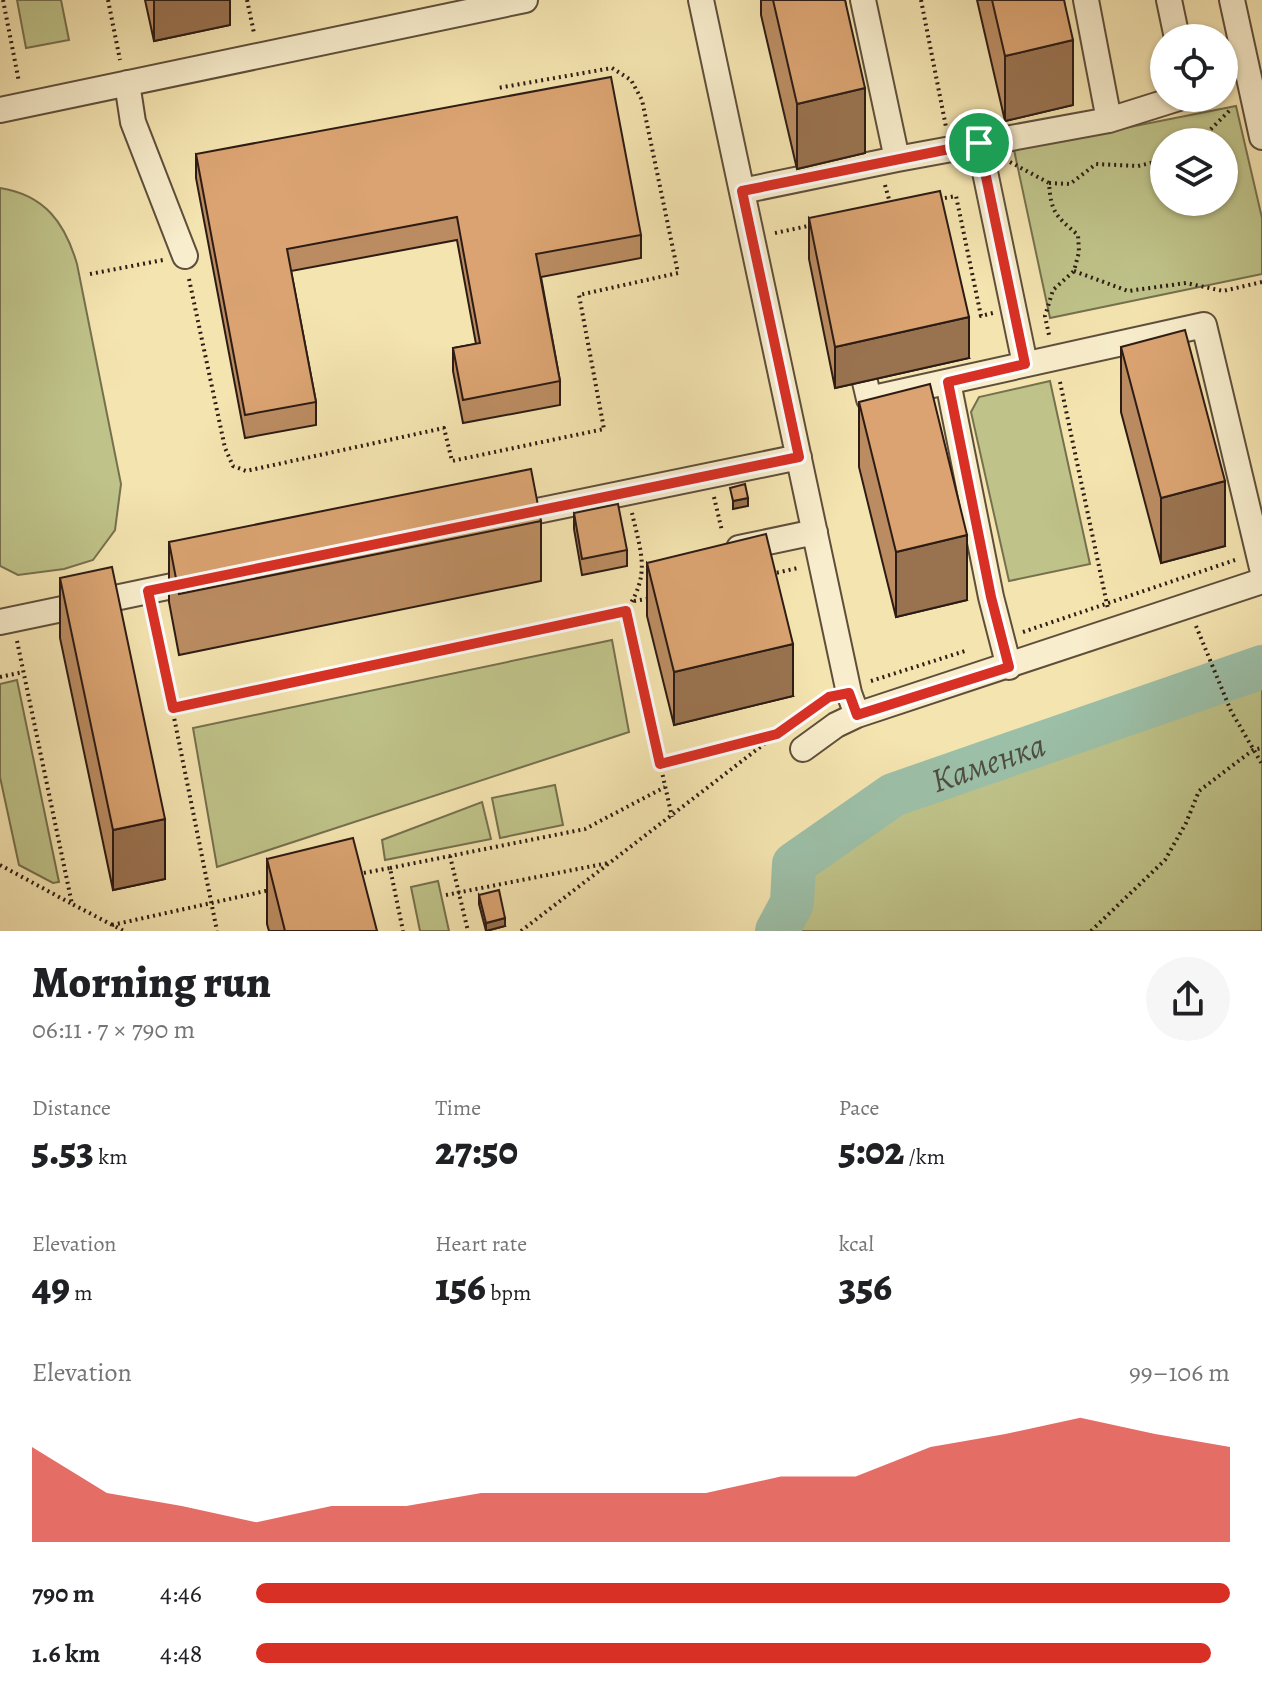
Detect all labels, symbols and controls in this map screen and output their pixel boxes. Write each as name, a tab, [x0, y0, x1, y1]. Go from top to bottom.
map controls	[1150, 24, 1238, 216]
button: locate	[1150, 24, 1238, 112]
pin	[945, 109, 1013, 177]
icon: arrive	[957, 121, 1001, 165]
button: layers	[1150, 128, 1238, 216]
water label: Каменка	[924, 720, 1051, 804]
text: Morning run	[32, 952, 271, 1012]
button: share	[1146, 957, 1230, 1041]
text: 06:11 · 7 × 790 m	[32, 1012, 195, 1047]
text: Distance	[32, 1093, 111, 1123]
text: Time	[435, 1093, 481, 1123]
text: Pace	[839, 1093, 879, 1123]
text: 5.53	[32, 1123, 94, 1178]
text: 27:50	[435, 1123, 518, 1178]
text: 5:02	[839, 1123, 904, 1178]
text: km	[94, 1142, 127, 1172]
text: /km	[904, 1142, 945, 1172]
text: Elevation	[32, 1229, 116, 1259]
text: Heart rate	[435, 1229, 527, 1259]
text: kcal	[839, 1229, 874, 1259]
text: 49	[32, 1259, 70, 1314]
text: 156	[435, 1259, 486, 1314]
text: 356	[839, 1259, 892, 1314]
text: m	[70, 1278, 93, 1308]
text: bpm	[486, 1278, 531, 1308]
text: Elevation	[32, 1355, 132, 1390]
text: 99–106 m	[1129, 1355, 1230, 1390]
text: 790 m	[32, 1576, 95, 1611]
text: 4:46	[160, 1576, 202, 1611]
text: 1.6 km	[32, 1636, 100, 1671]
text: 4:48	[160, 1636, 202, 1671]

